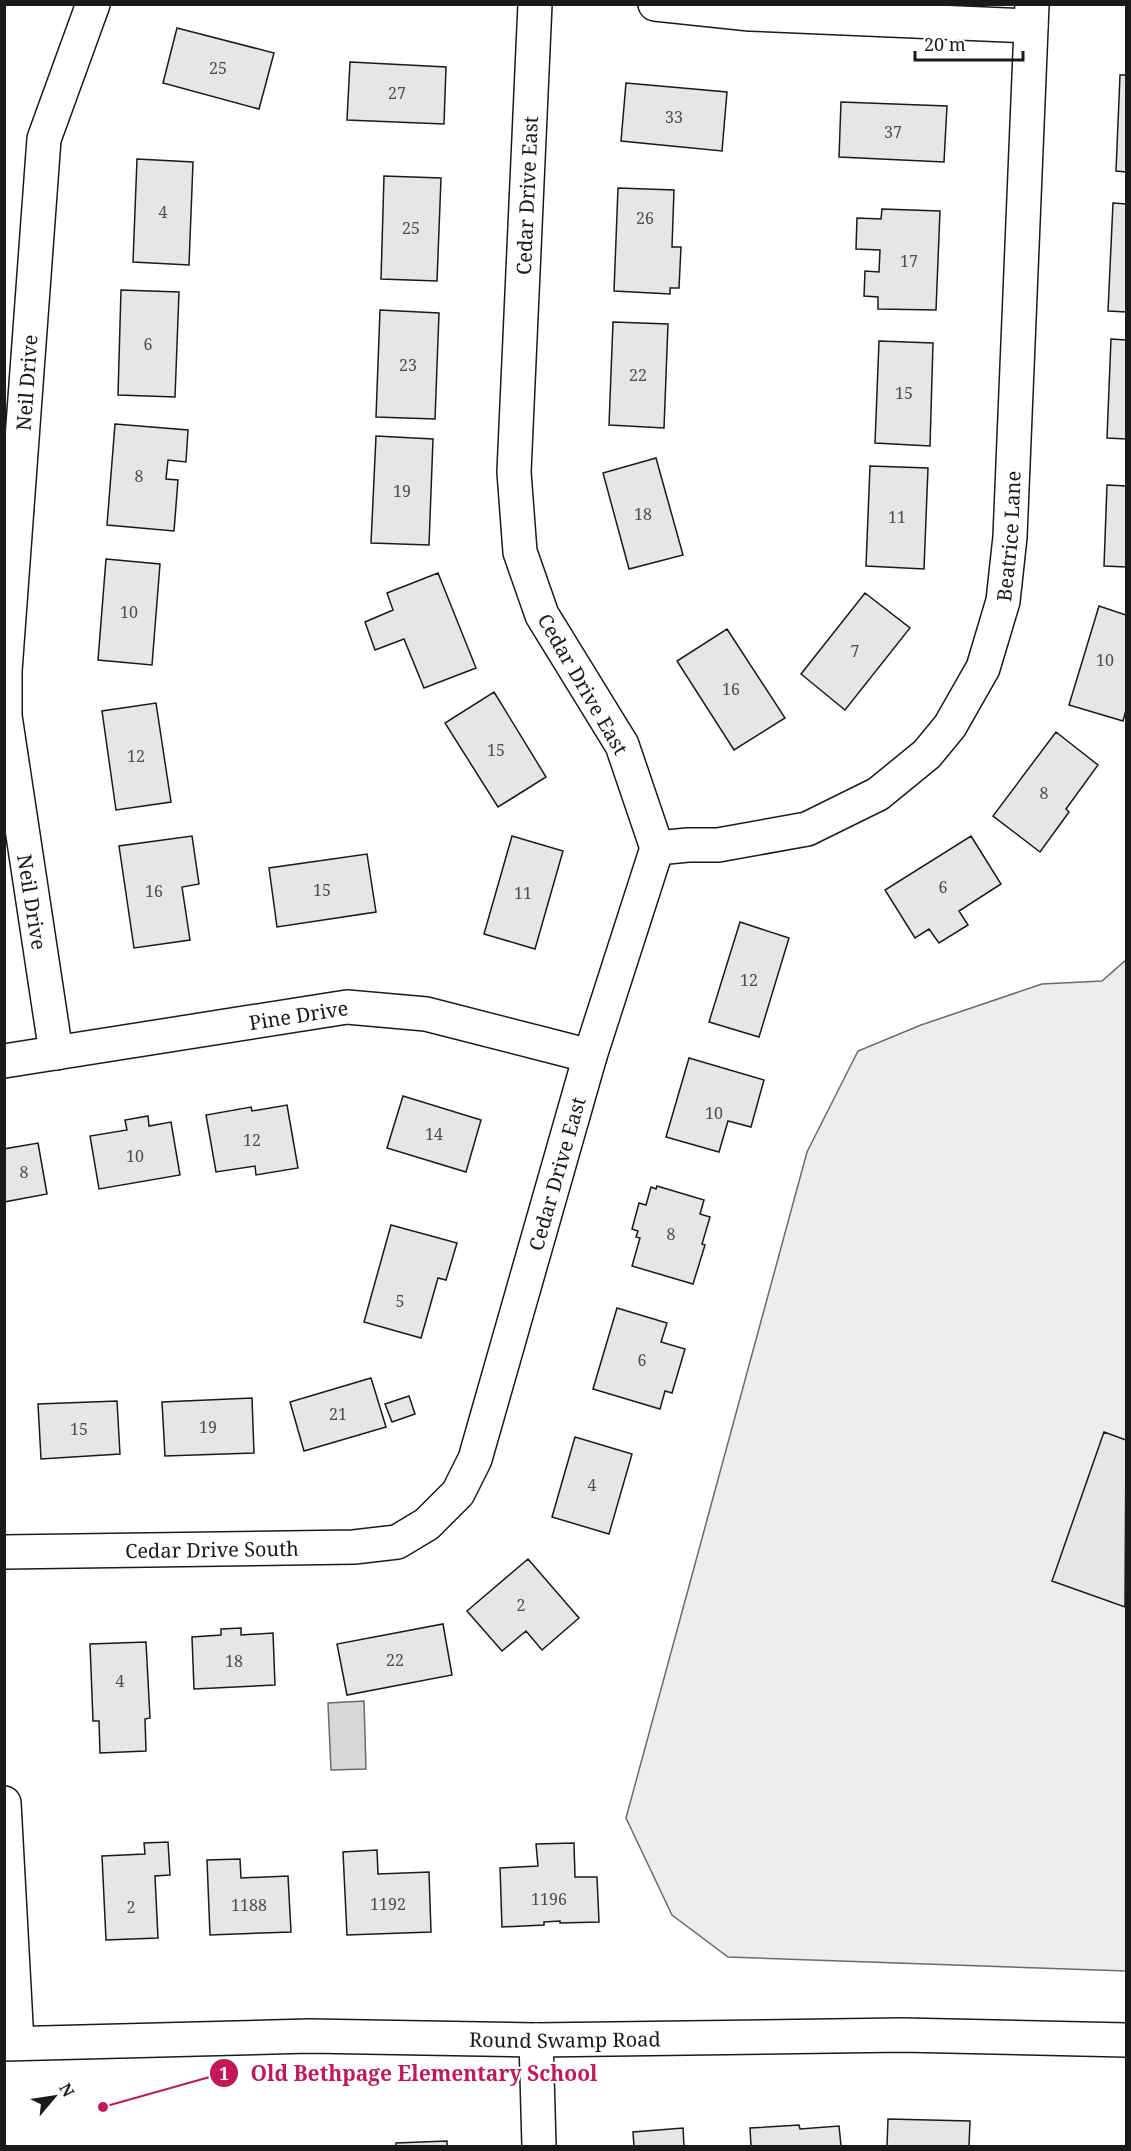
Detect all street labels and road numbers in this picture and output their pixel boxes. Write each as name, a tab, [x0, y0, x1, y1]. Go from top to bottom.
street label: Cedar Drive East	[509, 115, 543, 275]
street label: Neil Drive	[9, 334, 43, 432]
street label: Beatrice Lane	[990, 470, 1026, 603]
street label: Cedar Drive East	[532, 609, 634, 759]
street label: Neil Drive	[11, 852, 53, 952]
street label: Pine Drive	[247, 994, 350, 1036]
street label: Cedar Drive East	[522, 1093, 591, 1254]
street label: Cedar Drive South	[125, 1534, 299, 1564]
street label: Round Swamp Road	[469, 2025, 661, 2054]

